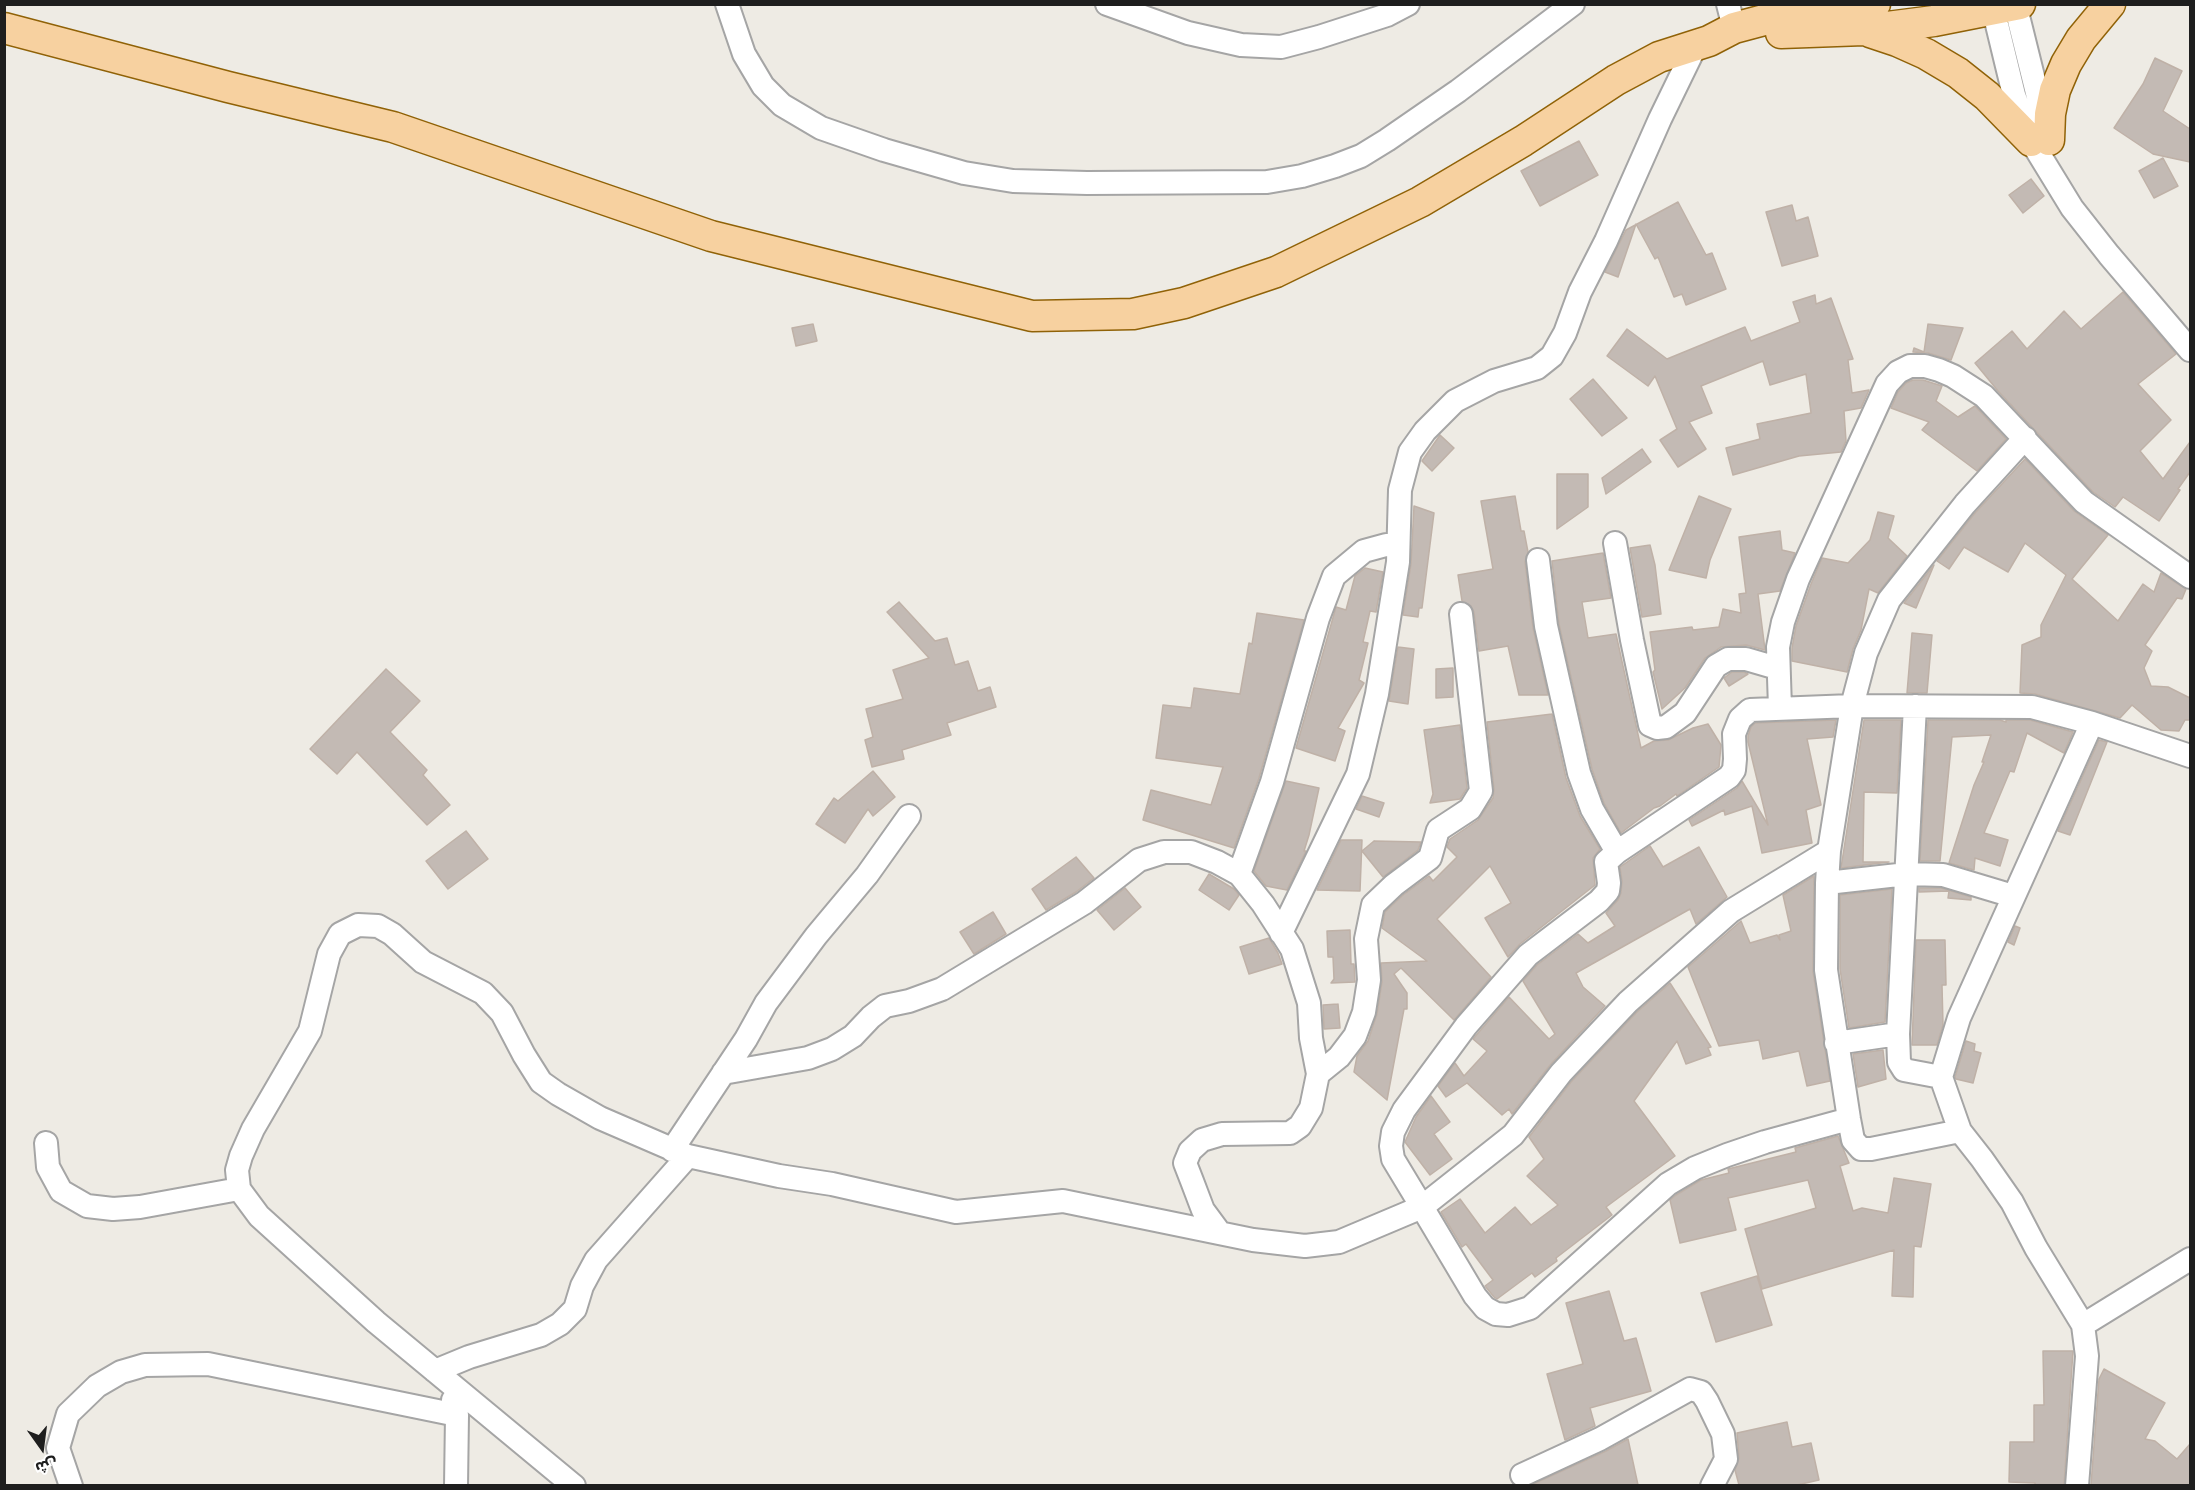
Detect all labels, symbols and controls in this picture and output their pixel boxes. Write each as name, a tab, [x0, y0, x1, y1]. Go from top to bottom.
north arrow	[12, 1418, 72, 1478]
text: ش	[34, 1454, 59, 1478]

